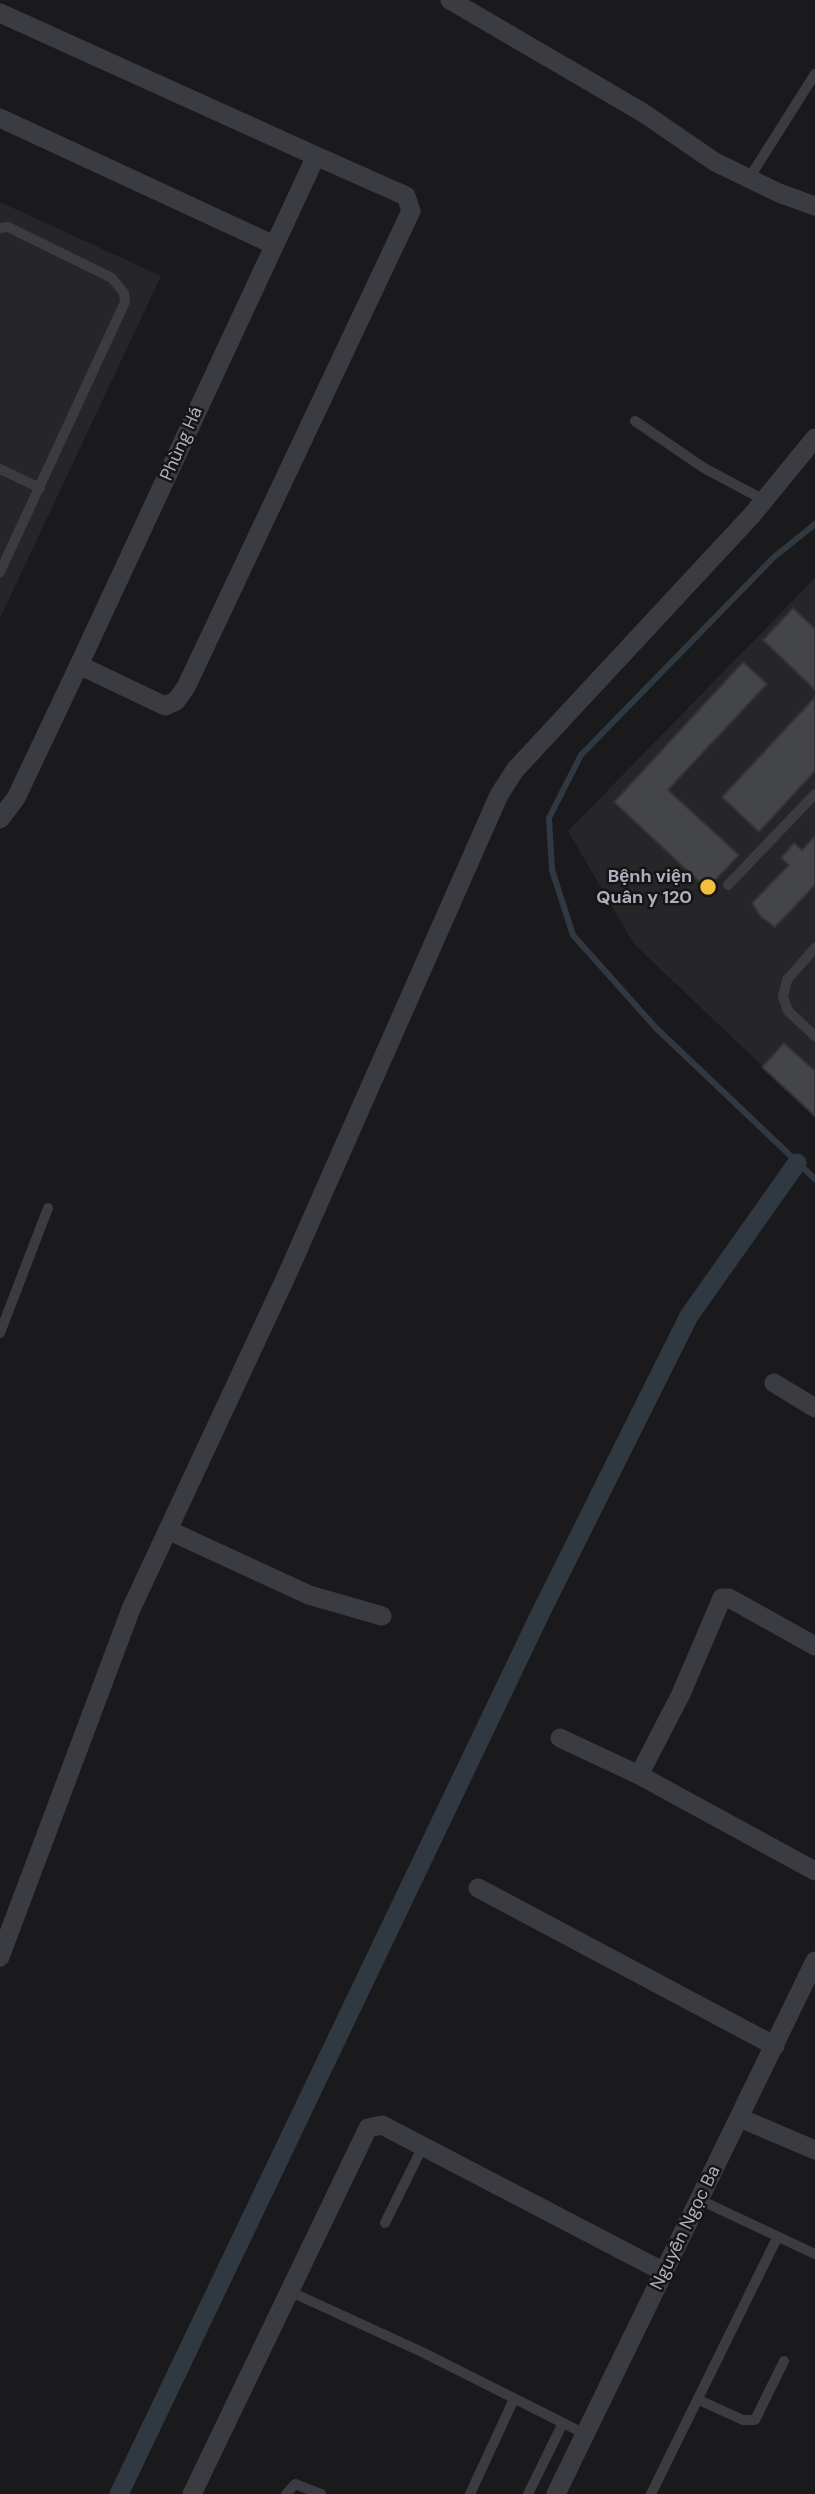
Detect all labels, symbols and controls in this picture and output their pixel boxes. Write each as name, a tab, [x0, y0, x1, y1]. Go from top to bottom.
street label: Phùng Há	[156, 404, 208, 484]
place label: Bệnh viện Quân y 120	[596, 866, 692, 908]
marker: Bệnh viện Quân y 120	[698, 877, 718, 897]
street label: Nguyễn Ngọc Ba	[647, 2162, 725, 2294]

